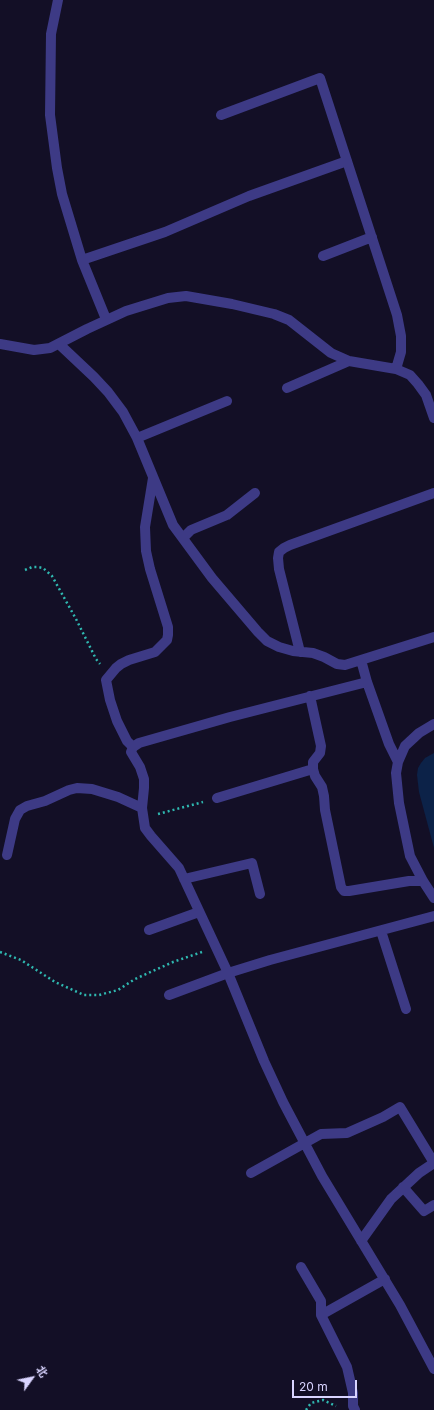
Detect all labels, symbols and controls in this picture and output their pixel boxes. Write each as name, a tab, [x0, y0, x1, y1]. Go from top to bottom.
north arrow	[12, 1358, 52, 1398]
text: 北	[33, 1363, 51, 1380]
scale bar	[294, 1372, 359, 1398]
text: 20 m	[299, 1379, 328, 1394]

